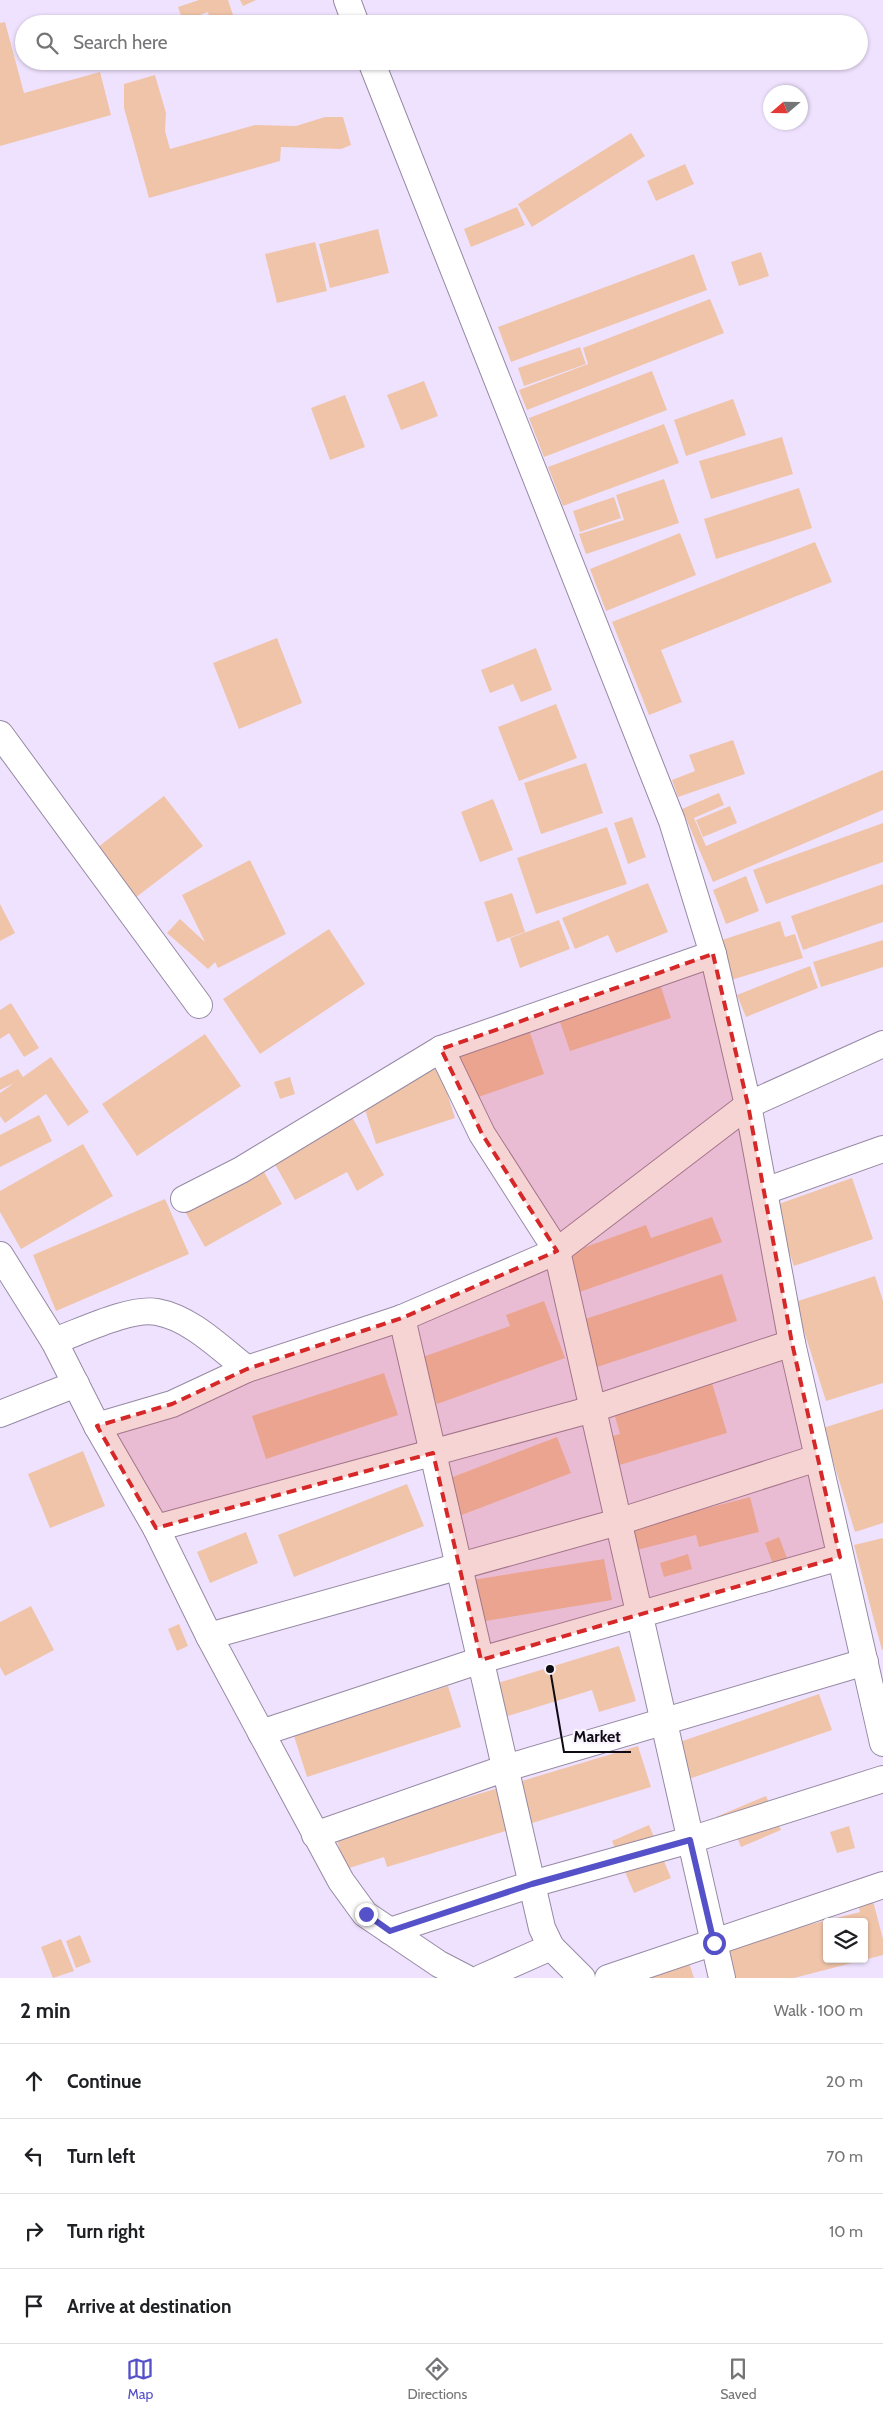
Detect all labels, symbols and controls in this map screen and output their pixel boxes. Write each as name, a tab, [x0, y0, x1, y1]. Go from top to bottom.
search box	[15, 15, 868, 70]
icon: search	[33, 29, 61, 57]
text: Search here	[73, 31, 167, 54]
north arrow	[763, 85, 808, 130]
callout: Market	[564, 1721, 631, 1752]
text: Market	[573, 1727, 621, 1746]
route end	[355, 1903, 378, 1926]
map controls	[823, 1918, 868, 1963]
button: layers	[823, 1918, 868, 1963]
route start	[703, 1932, 726, 1955]
text: 2 min	[20, 1998, 71, 2023]
text: Walk · 100 m	[774, 2001, 863, 2020]
icon: ahead	[20, 2067, 48, 2095]
text: Continue	[67, 2070, 141, 2093]
text: 20 m	[826, 2072, 863, 2091]
icon: left	[20, 2142, 48, 2170]
text: Turn left	[67, 2145, 135, 2168]
text: 70 m	[826, 2147, 863, 2166]
icon: right	[20, 2217, 48, 2245]
text: Turn right	[67, 2220, 145, 2243]
text: 10 m	[829, 2222, 863, 2241]
icon: arrive	[20, 2292, 48, 2320]
text: Arrive at destination	[67, 2295, 231, 2318]
tab: Map	[126, 2355, 154, 2403]
tab: Directions	[407, 2355, 467, 2403]
tab: Saved	[720, 2355, 757, 2403]

